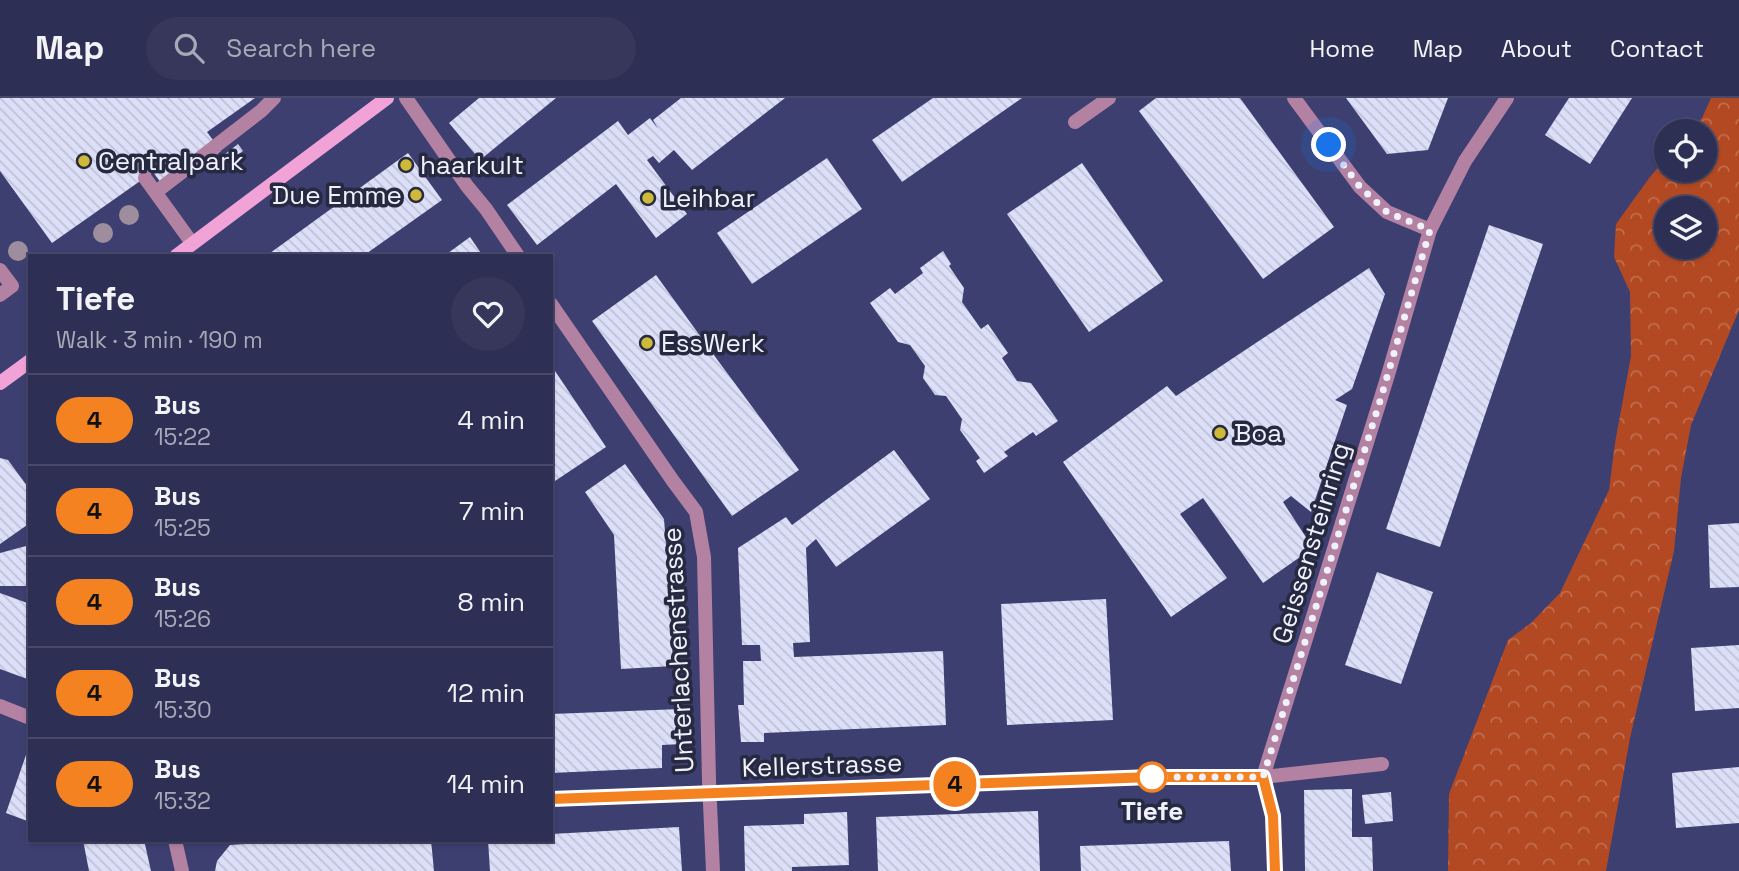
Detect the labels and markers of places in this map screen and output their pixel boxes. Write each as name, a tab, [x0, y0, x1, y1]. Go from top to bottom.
place label: Centralpark	[98, 144, 244, 178]
place label: haarkult	[420, 148, 524, 182]
marker: Centralpark	[76, 153, 92, 169]
marker: haarkult	[398, 157, 414, 173]
place label: Due Emme	[272, 178, 402, 212]
place label: Leihbar	[662, 181, 755, 215]
marker: Due Emme	[408, 187, 424, 203]
marker: Leihbar	[640, 190, 656, 206]
place label: EssWerk	[661, 326, 765, 360]
marker: EssWerk	[639, 335, 655, 351]
place label: Boa	[1234, 416, 1282, 450]
marker: Boa	[1212, 425, 1228, 441]
marker: Tiefe	[1137, 762, 1167, 792]
place label: Tiefe	[1121, 794, 1183, 828]

